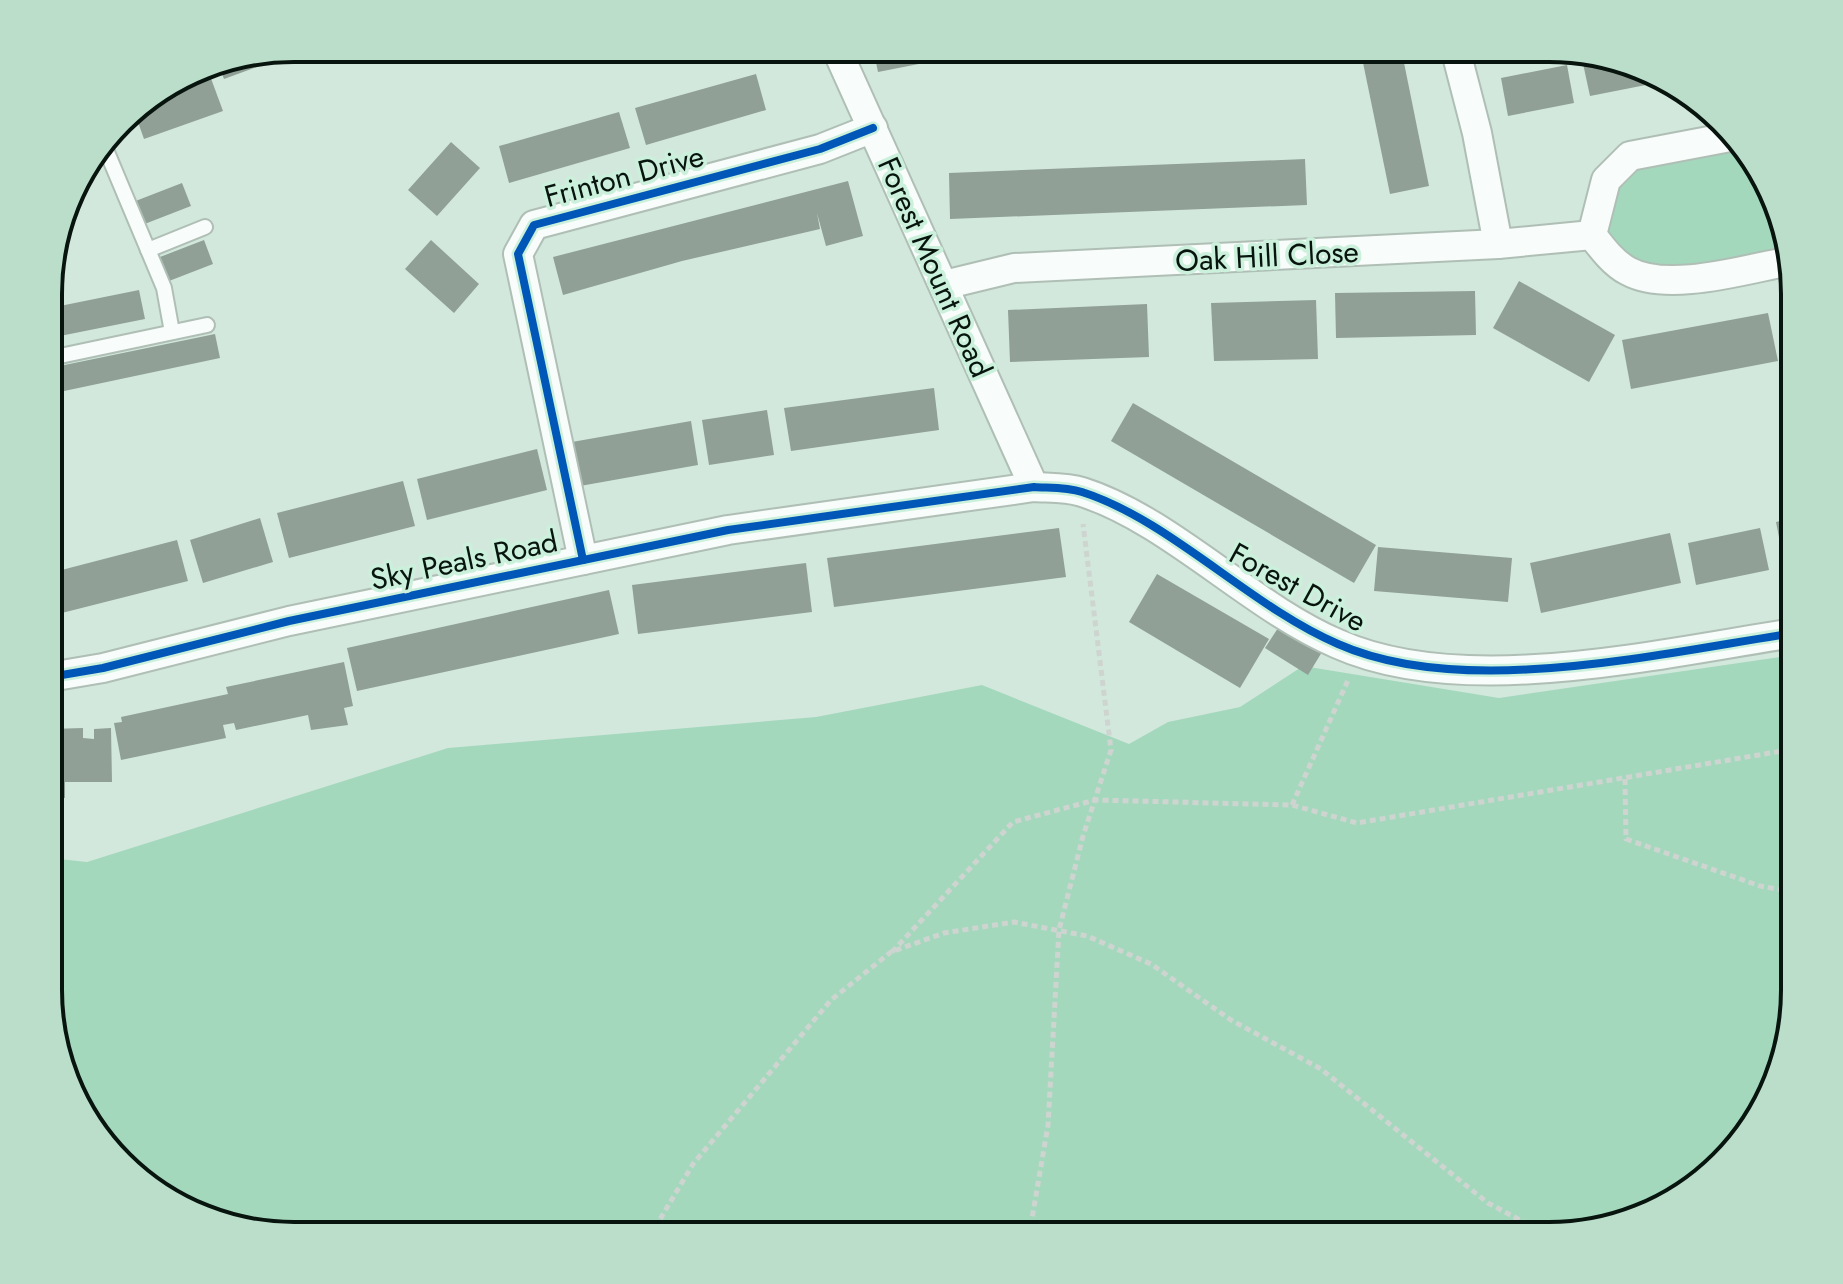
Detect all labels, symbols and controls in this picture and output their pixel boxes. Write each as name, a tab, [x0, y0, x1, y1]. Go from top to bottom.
street label: Frinton Drive	[540, 134, 708, 218]
street label: Forest Mount Road	[867, 150, 1003, 384]
street label: Oak Hill Close	[1174, 230, 1360, 282]
street label: Sky Peals Road	[366, 519, 562, 601]
street label: Forest Drive	[1222, 532, 1374, 642]

